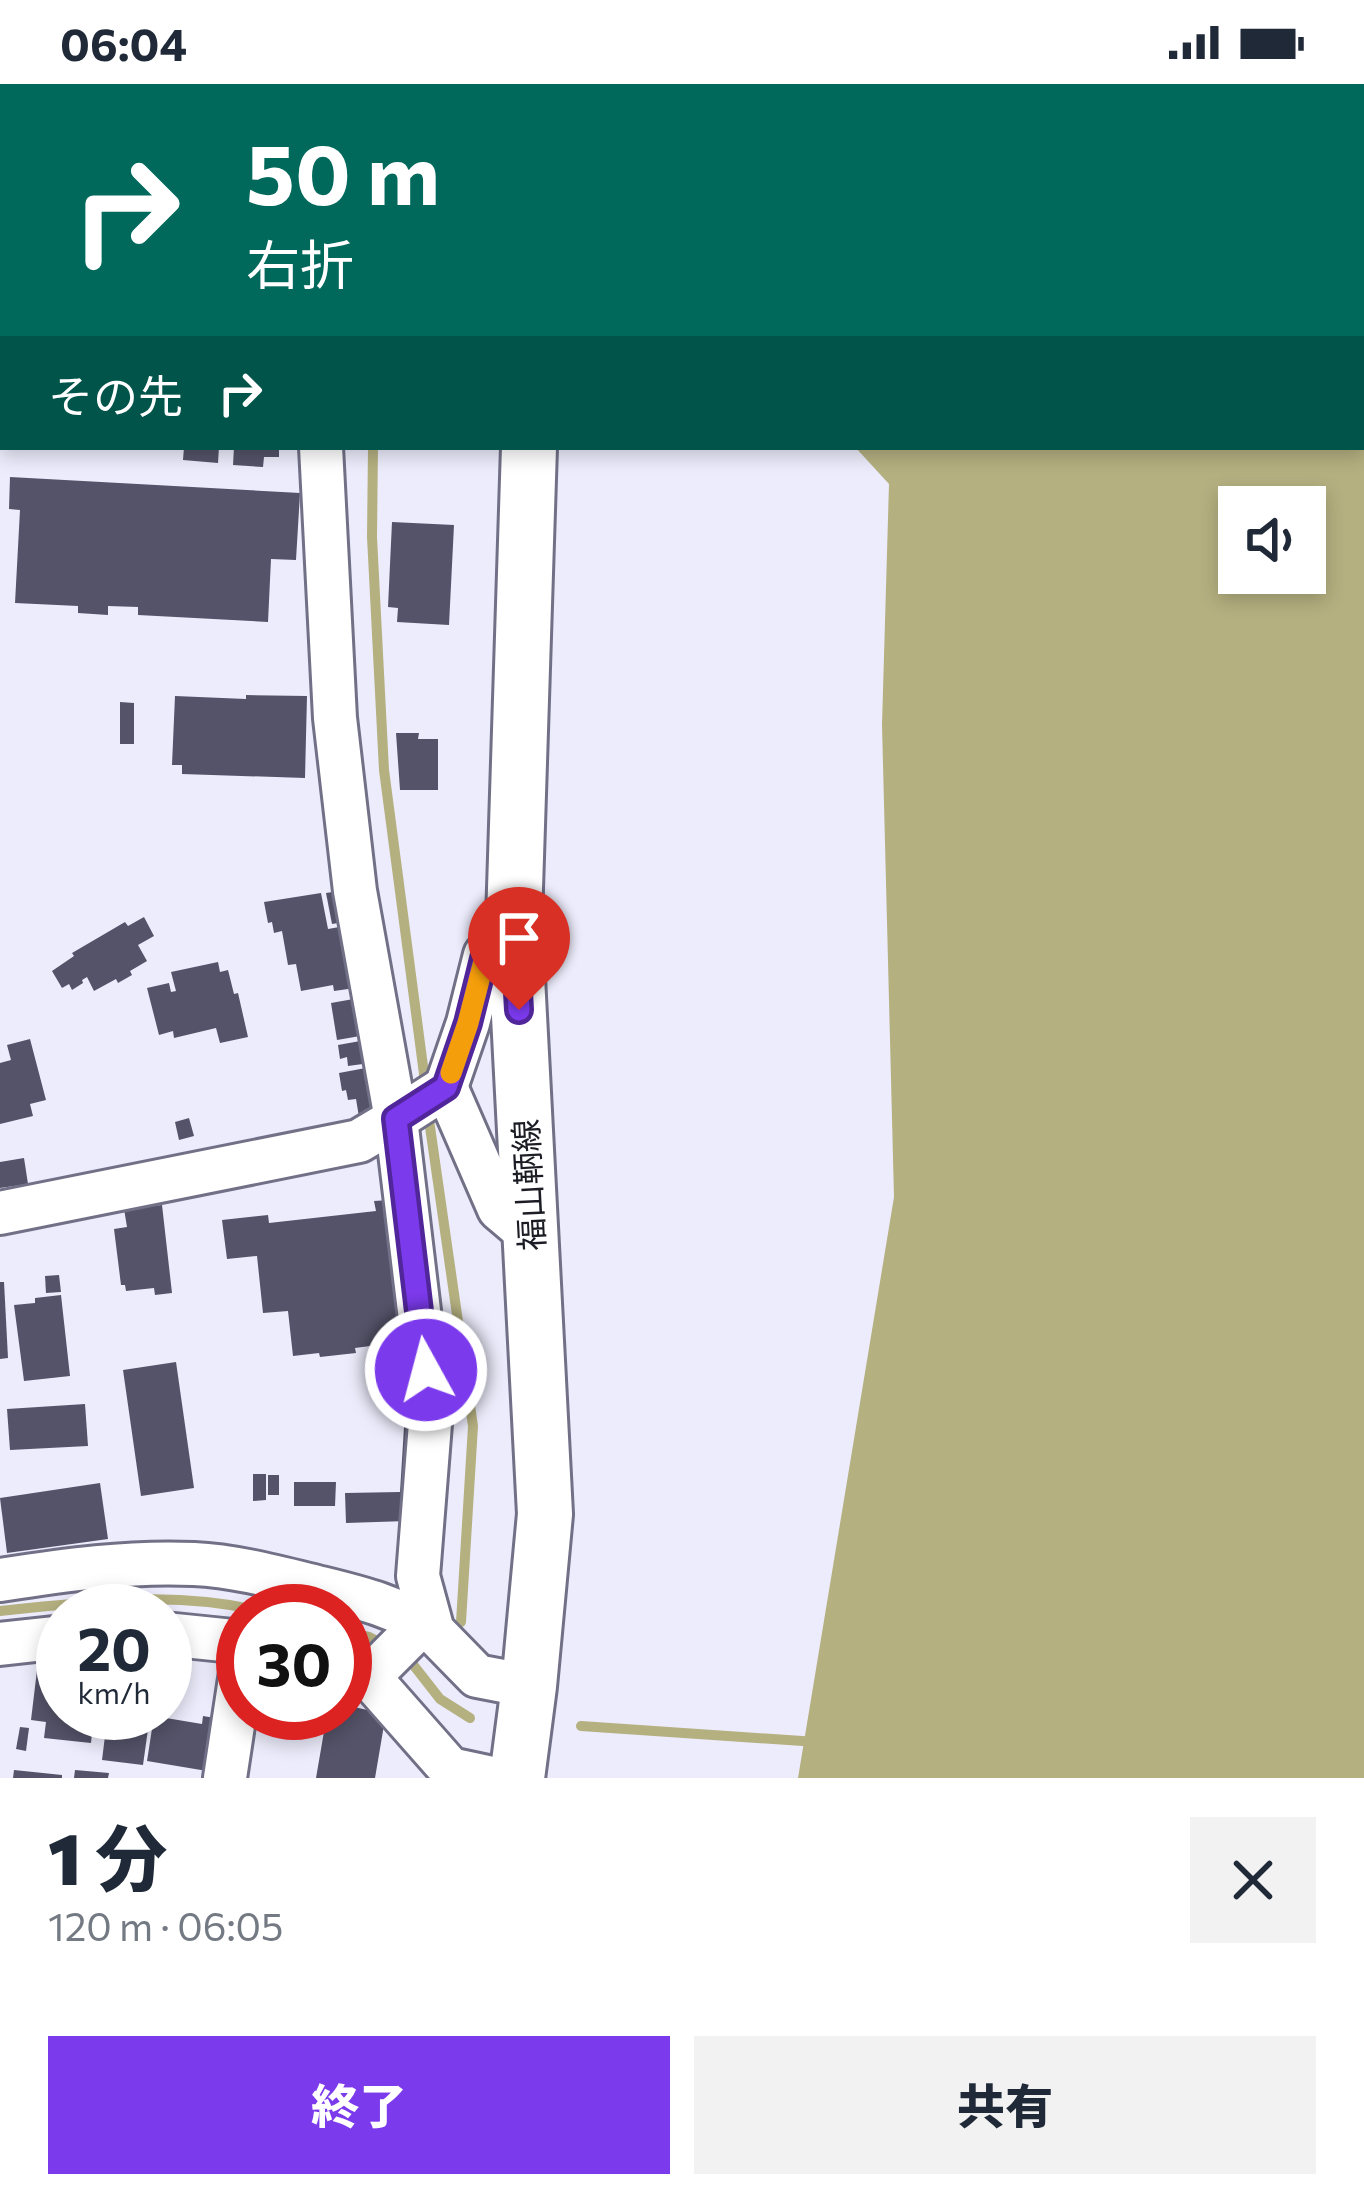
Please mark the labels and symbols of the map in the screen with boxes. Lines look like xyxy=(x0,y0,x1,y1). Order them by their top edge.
pin xyxy=(468,887,570,1010)
street label: 福山鞆線 xyxy=(504,1118,551,1252)
position arrow xyxy=(363,1307,489,1433)
speed limit sign: 30 xyxy=(216,1584,372,1740)

